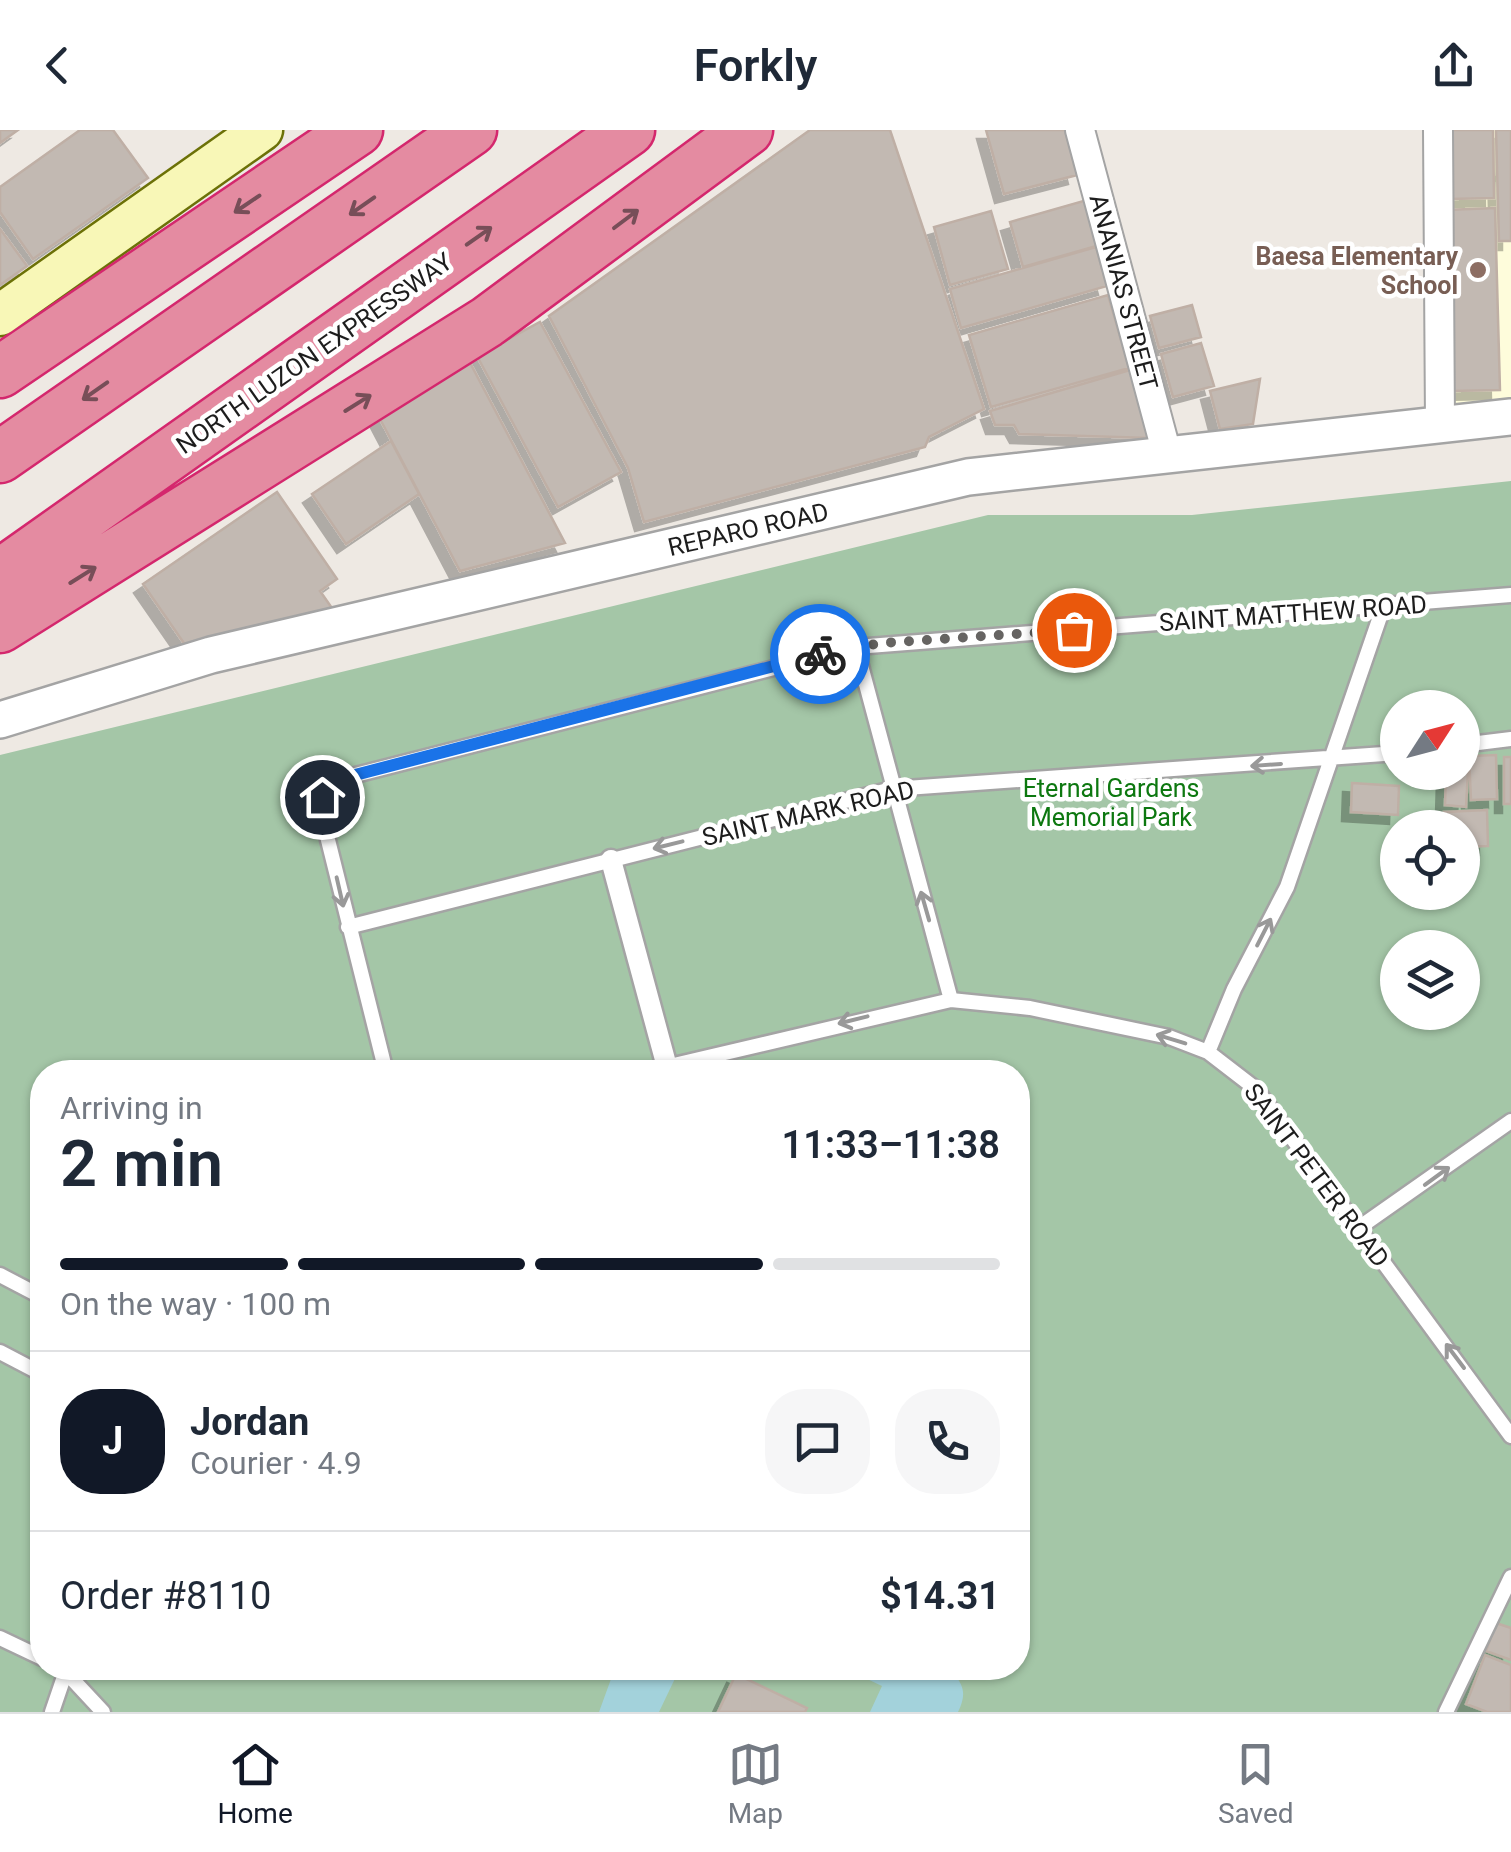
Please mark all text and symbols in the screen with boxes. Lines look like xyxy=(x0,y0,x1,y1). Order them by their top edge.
icon: back xyxy=(30,38,85,93)
icon: share xyxy=(1426,38,1481,93)
text: Forkly xyxy=(694,39,817,92)
street label: ANANIAS STREET xyxy=(1083,191,1164,393)
one-way arrow xyxy=(234,194,262,215)
one-way arrow xyxy=(348,195,376,216)
one-way arrow xyxy=(612,209,639,230)
one-way arrow xyxy=(465,225,493,246)
place label: Baesa Elementary School xyxy=(1256,242,1458,300)
street label: NORTH LUZON EXPRESSWAY xyxy=(171,247,458,460)
marker: Baesa Elementary School xyxy=(1467,259,1489,281)
one-way arrow xyxy=(81,380,109,401)
one-way arrow xyxy=(343,393,372,413)
street label: REPARO ROAD xyxy=(665,497,831,562)
one-way arrow xyxy=(68,565,97,585)
pin xyxy=(1032,588,1117,673)
street label: SAINT MATTHEW ROAD xyxy=(1158,590,1428,637)
icon: bag xyxy=(1047,603,1102,658)
courier xyxy=(770,604,870,704)
icon: bike xyxy=(793,627,848,682)
north arrow xyxy=(1380,690,1480,790)
map controls xyxy=(1380,690,1480,1030)
pin xyxy=(280,755,365,840)
one-way arrow xyxy=(1250,756,1282,775)
icon: home xyxy=(295,770,350,825)
park label: Eternal Gardens Memorial Park xyxy=(1023,774,1199,832)
street label: SAINT MARK ROAD xyxy=(699,775,917,852)
button: locate xyxy=(1380,810,1480,910)
one-way arrow xyxy=(653,837,684,856)
one-way arrow xyxy=(332,875,350,907)
one-way arrow xyxy=(915,890,933,922)
one-way arrow xyxy=(1254,917,1274,947)
button: layers xyxy=(1380,930,1480,1030)
one-way arrow xyxy=(838,1012,869,1031)
one-way arrow xyxy=(1156,1029,1188,1047)
street label: SAINT PETER ROAD xyxy=(1238,1078,1395,1273)
text: Arriving in xyxy=(60,1089,203,1127)
text: 11:33–11:38 xyxy=(781,1123,1000,1167)
text: 2 min xyxy=(60,1126,223,1202)
one-way arrow xyxy=(1422,1166,1450,1187)
text: On the way · 100 m xyxy=(60,1285,331,1323)
one-way arrow xyxy=(1445,1344,1467,1370)
button: chat xyxy=(765,1389,870,1494)
button: phone xyxy=(895,1389,1000,1494)
text: Jordan xyxy=(190,1400,309,1444)
text: J xyxy=(102,1419,123,1463)
text: Courier · 4.9 xyxy=(190,1444,362,1482)
text: Order #8110 xyxy=(60,1574,271,1618)
text: $14.31 xyxy=(880,1574,1000,1618)
tab: Home xyxy=(217,1737,293,1830)
tab: Map xyxy=(728,1737,783,1830)
tab: Saved xyxy=(1218,1737,1294,1830)

